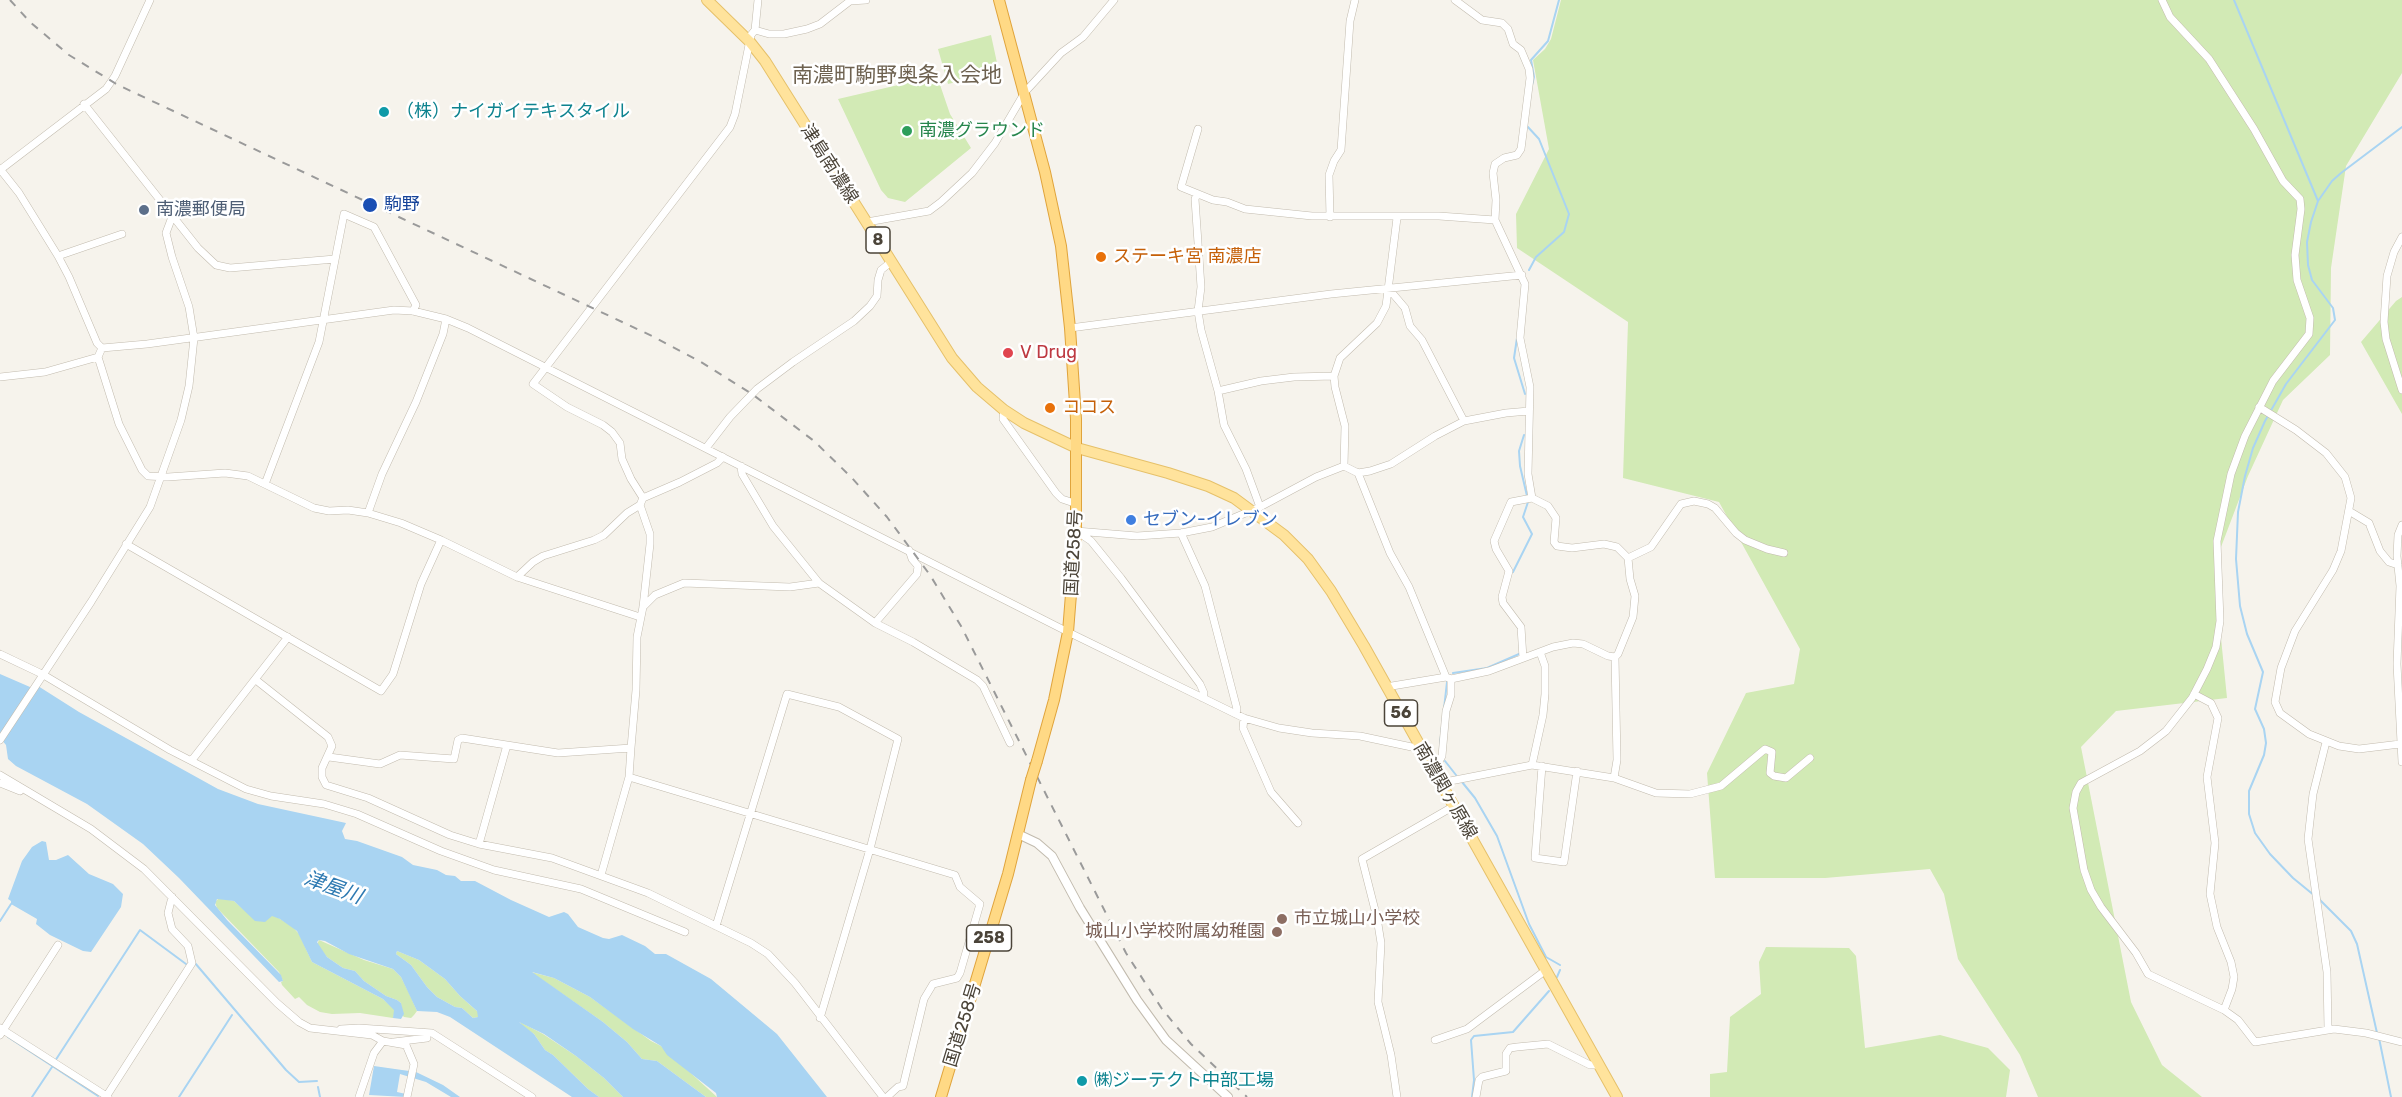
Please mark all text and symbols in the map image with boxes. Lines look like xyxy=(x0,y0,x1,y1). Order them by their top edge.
district label: 南濃町駒野奥条入会地 xyxy=(792,63,1002,89)
place label: （株）ナイガイテキスタイル xyxy=(396,101,630,123)
marker: （株）ナイガイテキスタイル xyxy=(377,105,391,119)
street label: 津島南濃線 xyxy=(795,120,863,208)
place label: 南濃グラウンド xyxy=(919,120,1045,142)
marker: 南濃グラウンド xyxy=(900,124,914,138)
place label: 駒野 xyxy=(384,194,420,216)
marker: 駒野 xyxy=(361,196,379,214)
place label: 南濃郵便局 xyxy=(156,199,246,221)
marker: 南濃郵便局 xyxy=(137,203,151,217)
road number: 8 xyxy=(866,227,890,253)
place label: ステーキ宮 南濃店 xyxy=(1113,246,1261,268)
marker: ステーキ宮 南濃店 xyxy=(1094,250,1108,264)
place label: V Drug xyxy=(1020,342,1077,364)
marker: V Drug xyxy=(1001,346,1015,360)
place label: ココス xyxy=(1062,397,1116,419)
marker: ココス xyxy=(1043,401,1057,415)
street label: 国道258号 xyxy=(1061,509,1087,597)
place label: セブン-イレブン xyxy=(1143,509,1278,531)
marker: セブン-イレブン xyxy=(1124,513,1138,527)
road number: 56 xyxy=(1384,700,1418,726)
street label: 南濃関ヶ原線 xyxy=(1409,739,1481,843)
water label: 津屋川 xyxy=(301,866,365,910)
place label: 市立城山小学校 xyxy=(1294,908,1420,930)
marker: 市立城山小学校 xyxy=(1275,912,1289,926)
place label: 城山小学校附属幼稚園 xyxy=(1085,921,1265,943)
road number: 258 xyxy=(966,925,1012,951)
marker: 城山小学校附属幼稚園 xyxy=(1270,925,1284,939)
street label: 国道258号 xyxy=(940,980,986,1070)
place label: ㈱ジーテクト中部工場 xyxy=(1094,1070,1274,1092)
marker: ㈱ジーテクト中部工場 xyxy=(1075,1074,1089,1088)

